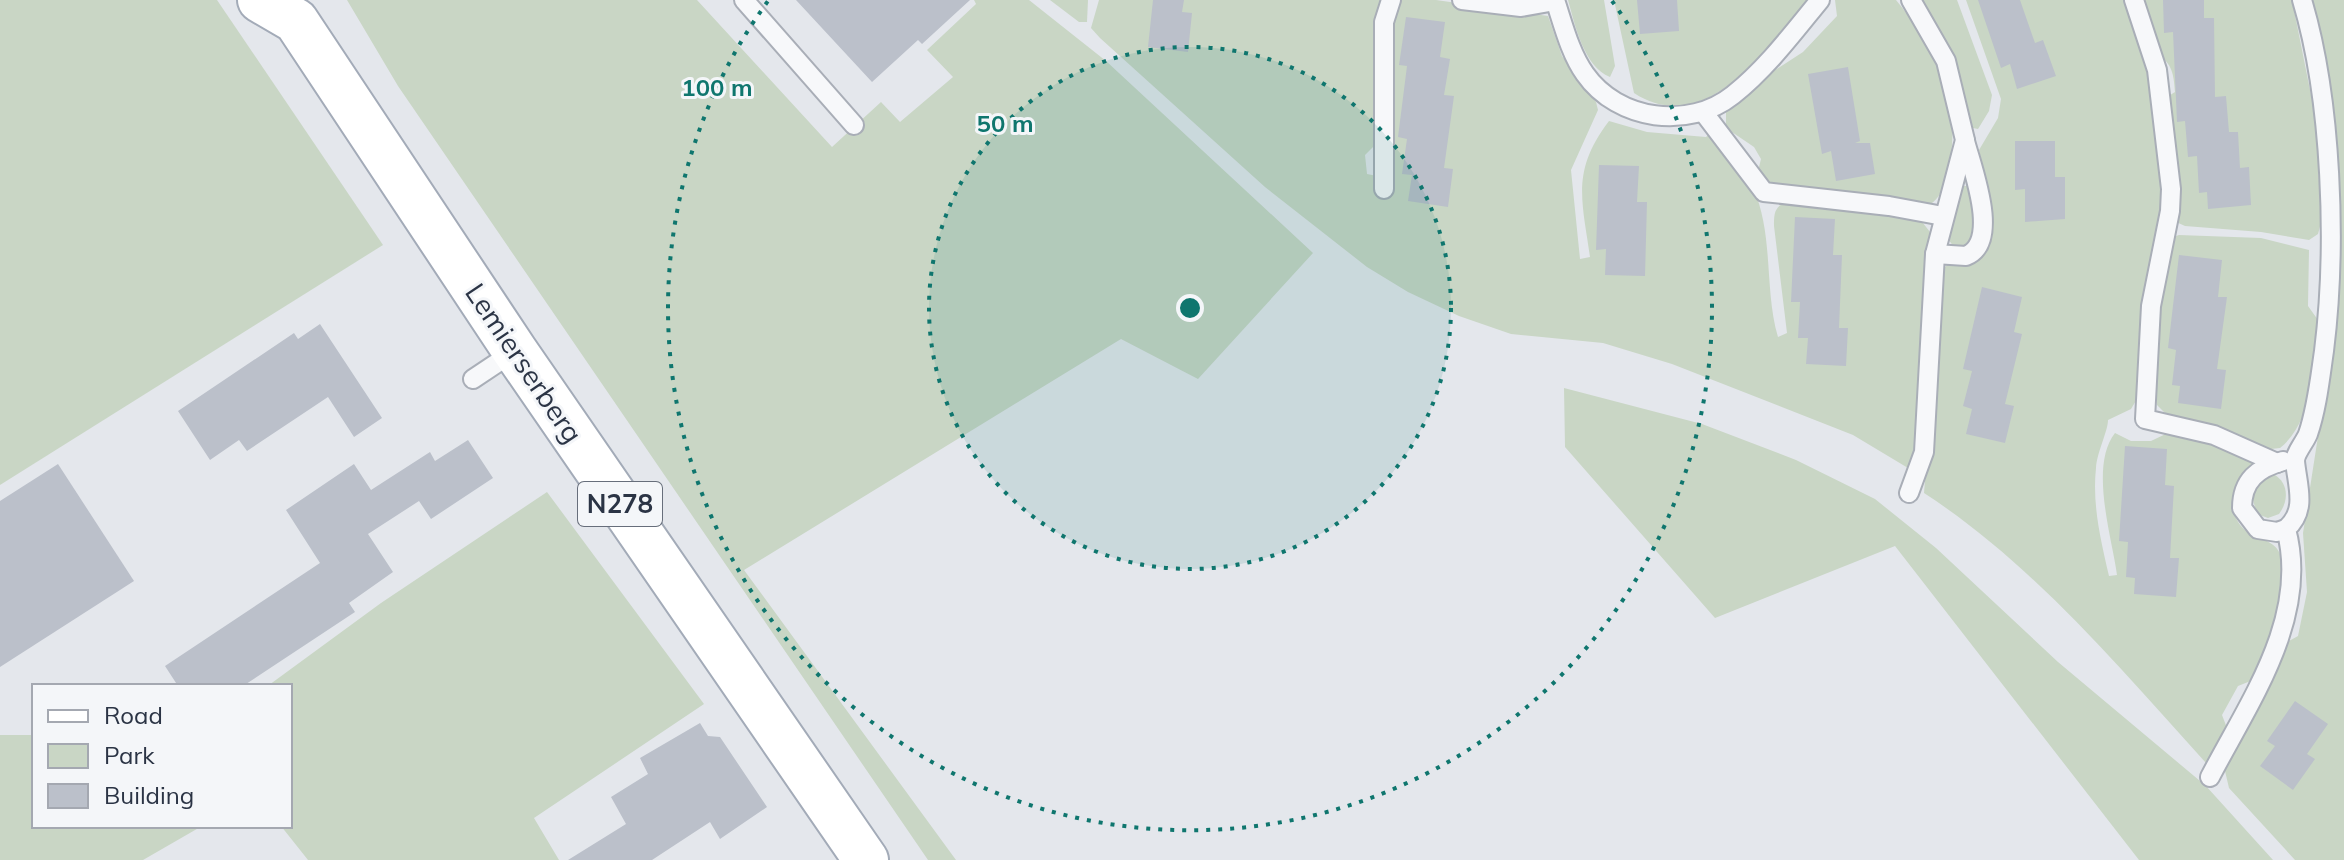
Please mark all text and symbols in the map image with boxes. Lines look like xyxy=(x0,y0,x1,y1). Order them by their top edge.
text: 100 m xyxy=(681,72,753,102)
text: 50 m xyxy=(977,108,1033,138)
street label: Lemierserberg xyxy=(458,276,591,449)
centre of rings xyxy=(1176,294,1204,322)
road number: N278 xyxy=(578,482,662,526)
legend xyxy=(32,684,292,828)
text: Road xyxy=(104,700,163,730)
text: Park xyxy=(104,740,155,770)
text: Building xyxy=(104,780,194,810)

